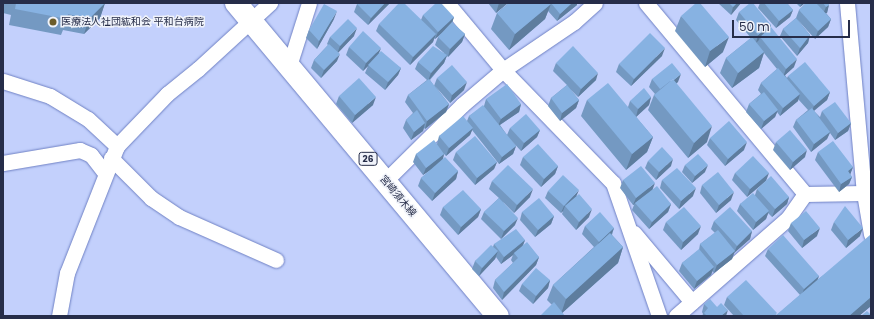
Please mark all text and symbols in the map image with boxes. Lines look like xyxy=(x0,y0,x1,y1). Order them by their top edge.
scale bar xyxy=(734,12,852,38)
place label: 医療法人社団紘和会 平和台病院 xyxy=(61,16,204,28)
marker: 医療法人社団紘和会 平和台病院 xyxy=(48,17,58,27)
text: 50 m xyxy=(739,18,770,35)
road number: 26 xyxy=(358,152,378,166)
street label: 宮崎須木線 xyxy=(377,173,419,219)

